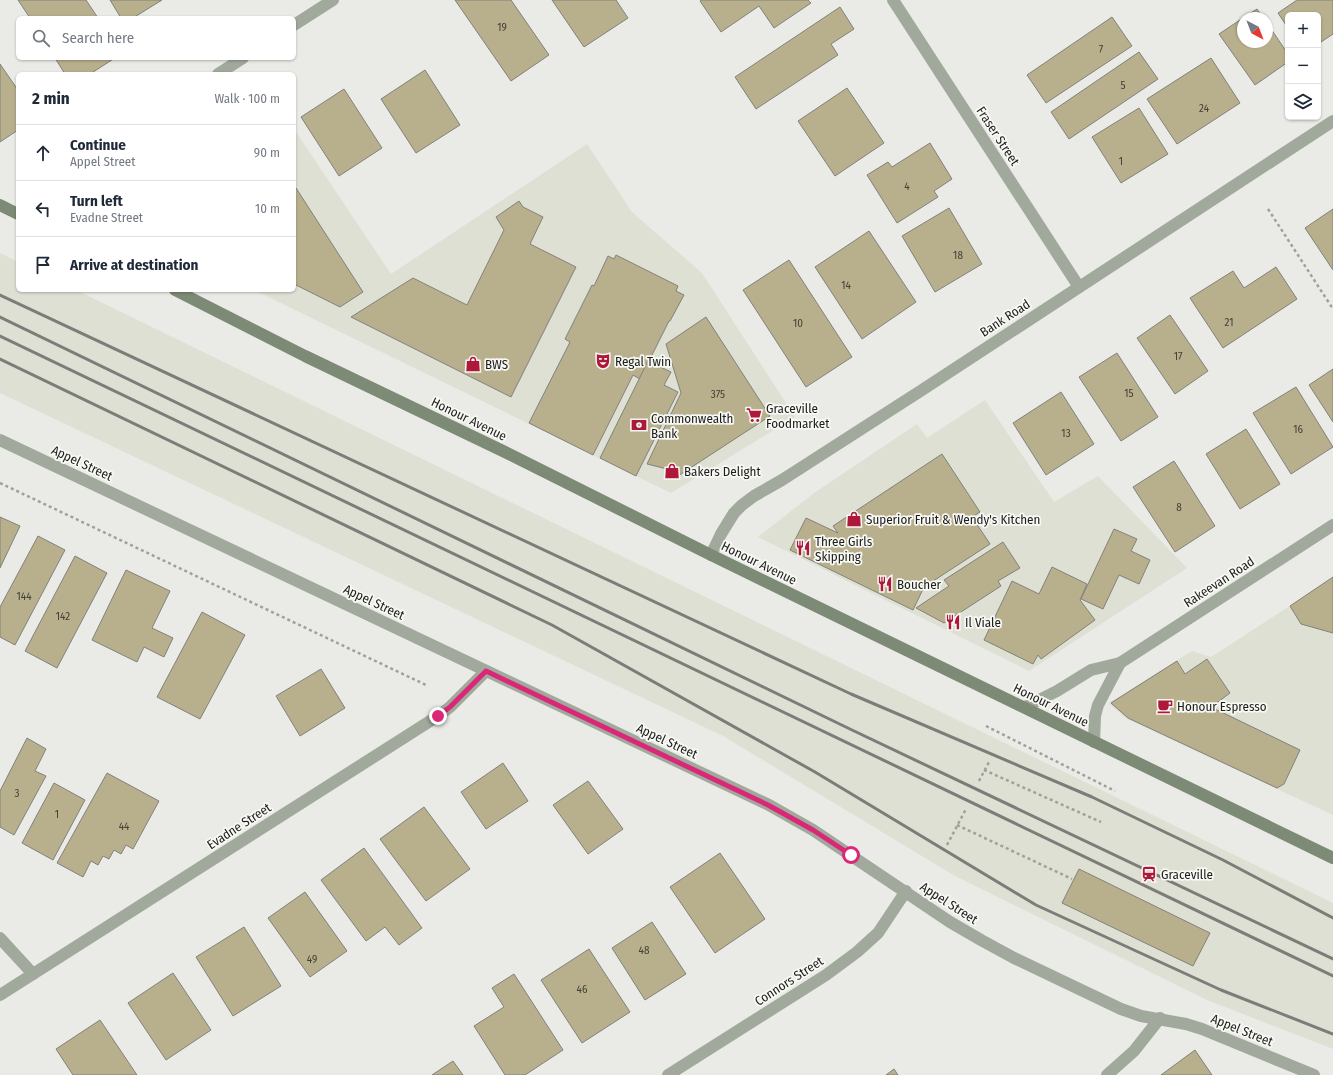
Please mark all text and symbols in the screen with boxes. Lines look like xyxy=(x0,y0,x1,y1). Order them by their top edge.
north arrow xyxy=(1237,12,1273,48)
map controls xyxy=(1285,12,1321,120)
button: + xyxy=(1285,12,1321,48)
search box xyxy=(16,16,296,60)
house number: 19 xyxy=(497,21,507,34)
icon: search xyxy=(30,27,52,49)
text: Search here xyxy=(62,29,134,47)
house number: 7 xyxy=(1099,43,1104,56)
button: − xyxy=(1285,48,1321,84)
house number: 5 xyxy=(1120,79,1126,92)
button: layers xyxy=(1285,84,1321,120)
text: 2 min xyxy=(32,88,70,109)
text: Walk · 100 m xyxy=(214,91,280,106)
house number: 24 xyxy=(1199,102,1210,115)
street label: Fraser Street xyxy=(973,104,1023,169)
text: Continue xyxy=(70,136,126,154)
icon: ahead xyxy=(32,142,54,164)
text: 90 m xyxy=(254,145,280,160)
text: Appel Street xyxy=(70,154,136,169)
house number: 1 xyxy=(1119,155,1123,168)
house number: 4 xyxy=(904,180,910,193)
text: Turn left xyxy=(70,192,123,210)
icon: left xyxy=(32,198,54,220)
text: 10 m xyxy=(255,201,280,216)
text: Evadne Street xyxy=(70,210,143,225)
house number: 18 xyxy=(953,249,963,262)
icon: arrive xyxy=(32,254,54,276)
text: Arrive at destination xyxy=(70,256,198,274)
house number: 14 xyxy=(841,279,851,292)
street label: Bank Road xyxy=(977,296,1033,340)
house number: 21 xyxy=(1225,316,1233,329)
house number: 10 xyxy=(793,317,803,330)
house number: 17 xyxy=(1174,350,1183,363)
theatre icon: Regal Twin xyxy=(594,352,612,370)
place label: Regal Twin xyxy=(615,354,671,369)
shop icon: BWS xyxy=(464,355,482,373)
place label: BWS xyxy=(485,357,508,372)
house number: 15 xyxy=(1124,387,1134,400)
house number: 375 xyxy=(711,388,725,401)
street label: Honour Avenue xyxy=(429,394,509,444)
place label: Graceville Foodmarket xyxy=(766,401,830,431)
supermarket icon: Graceville Foodmarket xyxy=(745,406,763,424)
place label: Commonwealth Bank xyxy=(651,411,733,441)
bank icon: Commonwealth Bank xyxy=(630,416,648,434)
house number: 16 xyxy=(1293,423,1303,436)
house number: 13 xyxy=(1061,427,1071,440)
street label: Appel Street xyxy=(49,442,116,484)
shop icon: Bakers Delight xyxy=(663,462,681,480)
place label: Bakers Delight xyxy=(684,464,761,479)
house number: 8 xyxy=(1176,501,1182,514)
shop icon: Superior Fruit & Wendy's Kitchen xyxy=(845,510,863,528)
place label: Superior Fruit & Wendy's Kitchen xyxy=(866,512,1040,527)
place label: Three Girls Skipping xyxy=(815,534,873,564)
street label: Honour Avenue xyxy=(719,538,799,588)
restaurant icon: Three Girls Skipping xyxy=(794,539,812,557)
street label: Rakeevan Road xyxy=(1181,554,1257,610)
restaurant icon: Boucher xyxy=(876,575,894,593)
place label: Boucher xyxy=(897,577,942,592)
street label: Appel Street xyxy=(341,581,408,623)
house number: 144 xyxy=(17,590,32,603)
house number: 142 xyxy=(56,610,70,623)
restaurant icon: Il Viale xyxy=(944,613,962,631)
place label: Il Viale xyxy=(965,615,1001,630)
street label: Honour Avenue xyxy=(1011,680,1091,730)
cafe icon: Honour Espresso xyxy=(1156,697,1174,715)
place label: Honour Espresso xyxy=(1177,699,1267,714)
route end xyxy=(429,707,447,725)
street label: Appel Street xyxy=(634,720,701,762)
house number: 3 xyxy=(15,787,20,800)
street label: Evadne Street xyxy=(204,799,274,852)
house number: 1 xyxy=(55,808,59,821)
house number: 44 xyxy=(119,820,130,833)
route start xyxy=(842,846,860,864)
station icon: Graceville xyxy=(1140,865,1158,883)
place label: Graceville xyxy=(1161,867,1213,882)
street label: Appel Street xyxy=(917,879,981,928)
house number: 48 xyxy=(639,944,650,957)
house number: 49 xyxy=(307,953,317,966)
street label: Connors Street xyxy=(752,953,827,1009)
house number: 46 xyxy=(577,983,588,996)
street label: Appel Street xyxy=(1209,1011,1276,1050)

